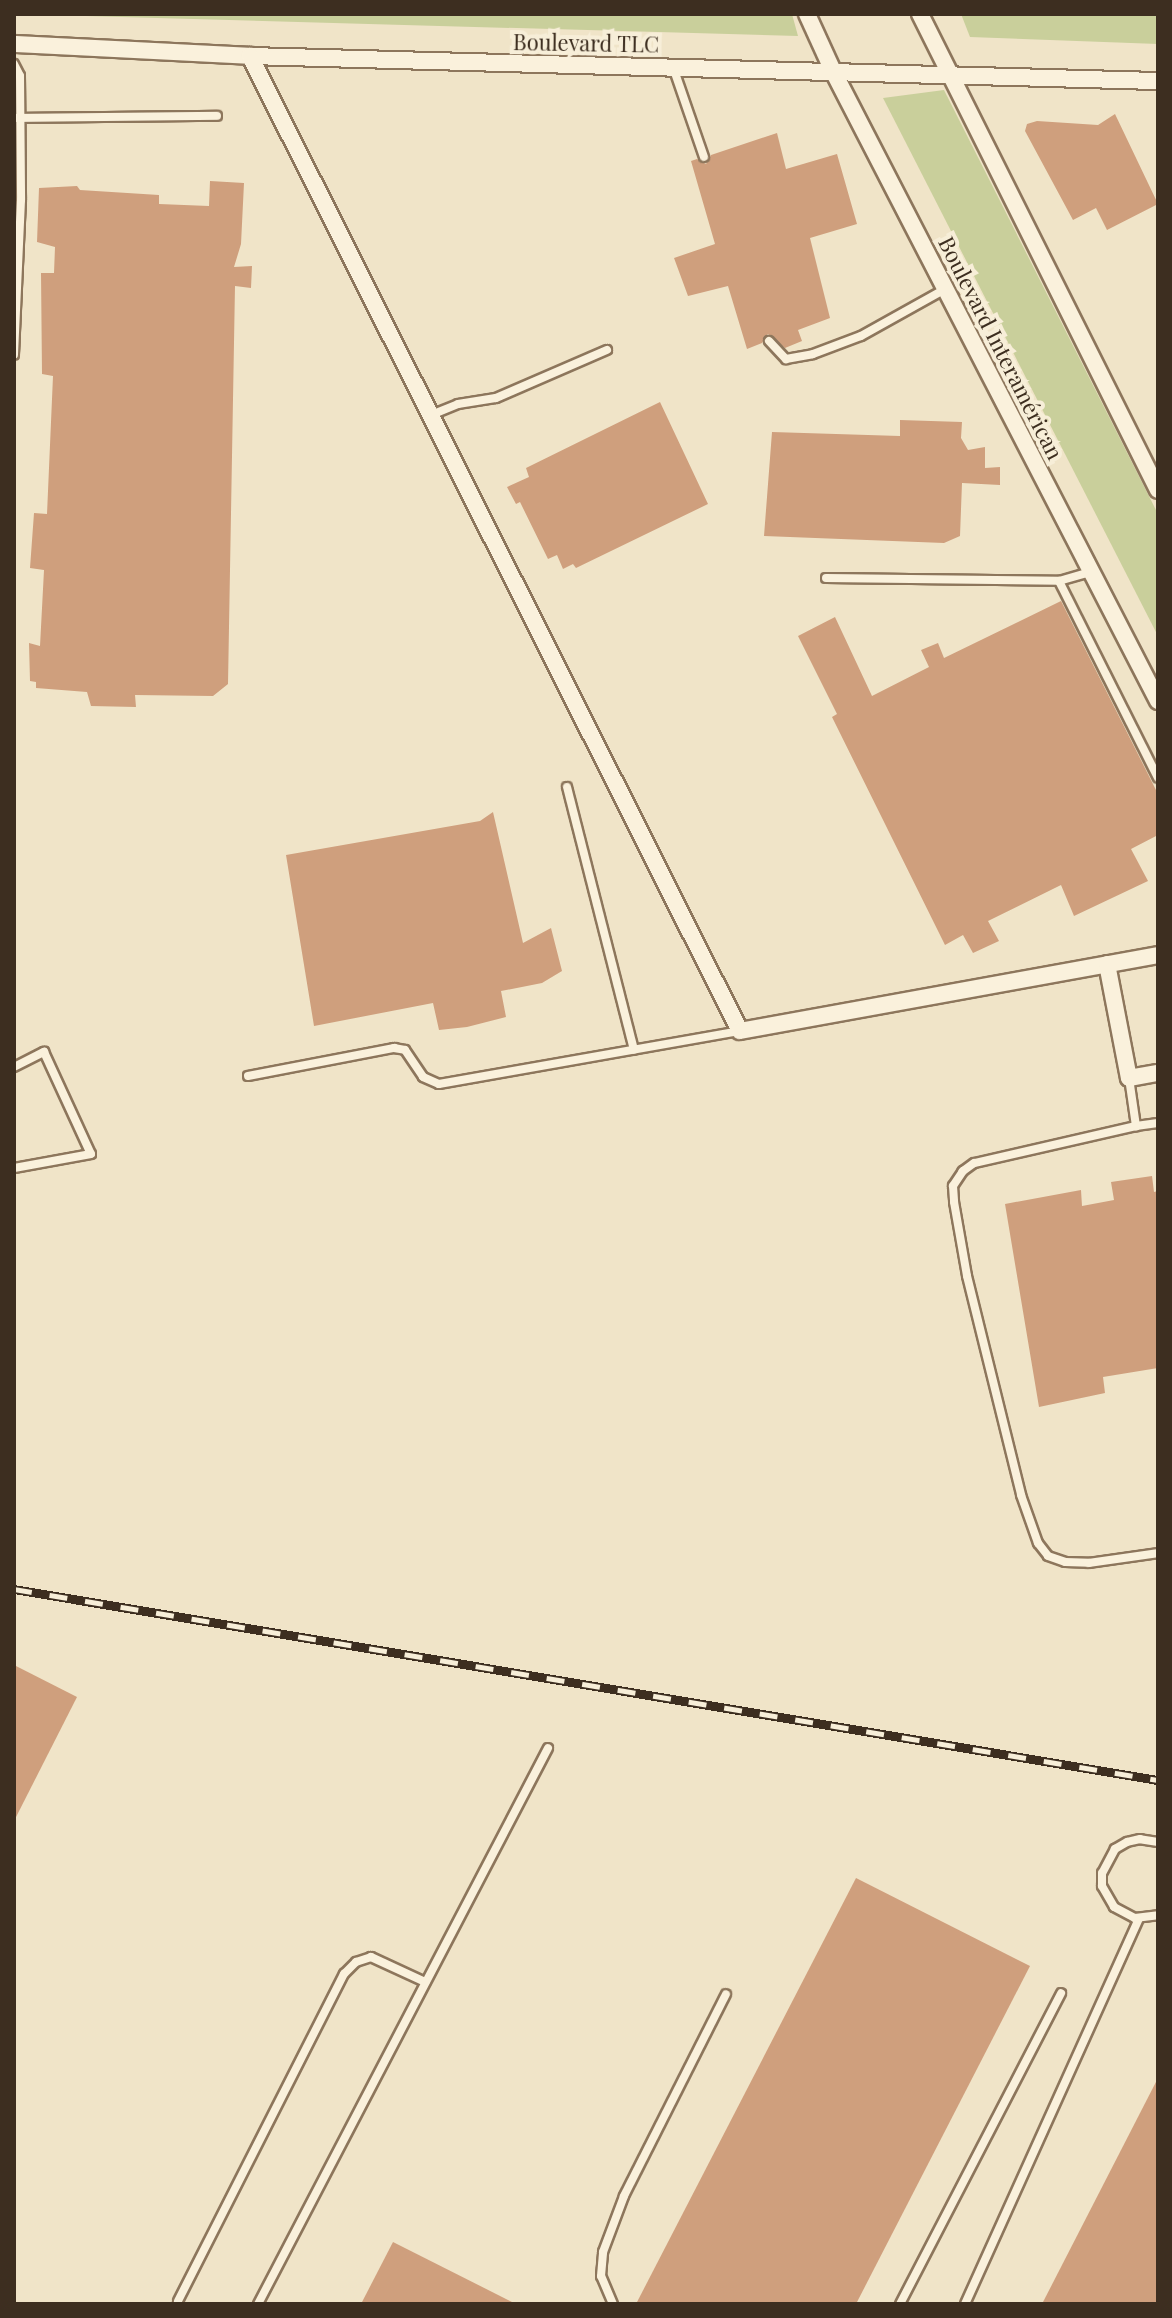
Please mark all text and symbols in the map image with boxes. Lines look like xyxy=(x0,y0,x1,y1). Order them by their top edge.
street label: Boulevard TLC xyxy=(512,29,660,57)
street label: Boulevard Interamérican xyxy=(933,232,1069,464)

